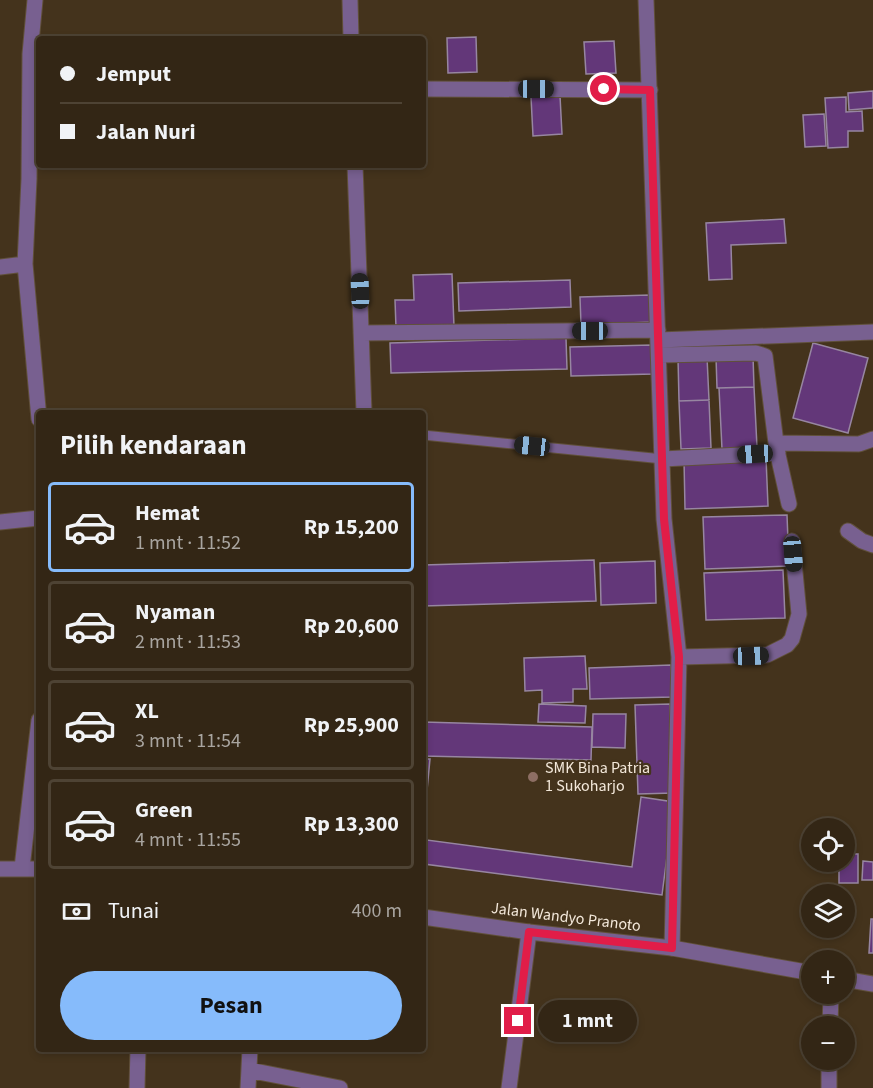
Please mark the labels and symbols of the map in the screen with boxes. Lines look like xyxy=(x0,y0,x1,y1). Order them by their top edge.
route start xyxy=(590,75,617,102)
car xyxy=(518,80,554,98)
car xyxy=(350,273,370,309)
car xyxy=(572,322,608,340)
car xyxy=(513,435,551,457)
car xyxy=(737,444,773,464)
car xyxy=(782,535,804,573)
car xyxy=(733,646,769,666)
place label: SMK Bina Patria 1 Sukoharjo xyxy=(545,757,650,797)
marker: SMK Bina Patria 1 Sukoharjo xyxy=(526,770,540,784)
street label: Jalan Wandyo Pranoto xyxy=(490,897,642,937)
callout: 1 mnt xyxy=(539,1000,638,1042)
route end xyxy=(504,1007,531,1034)

